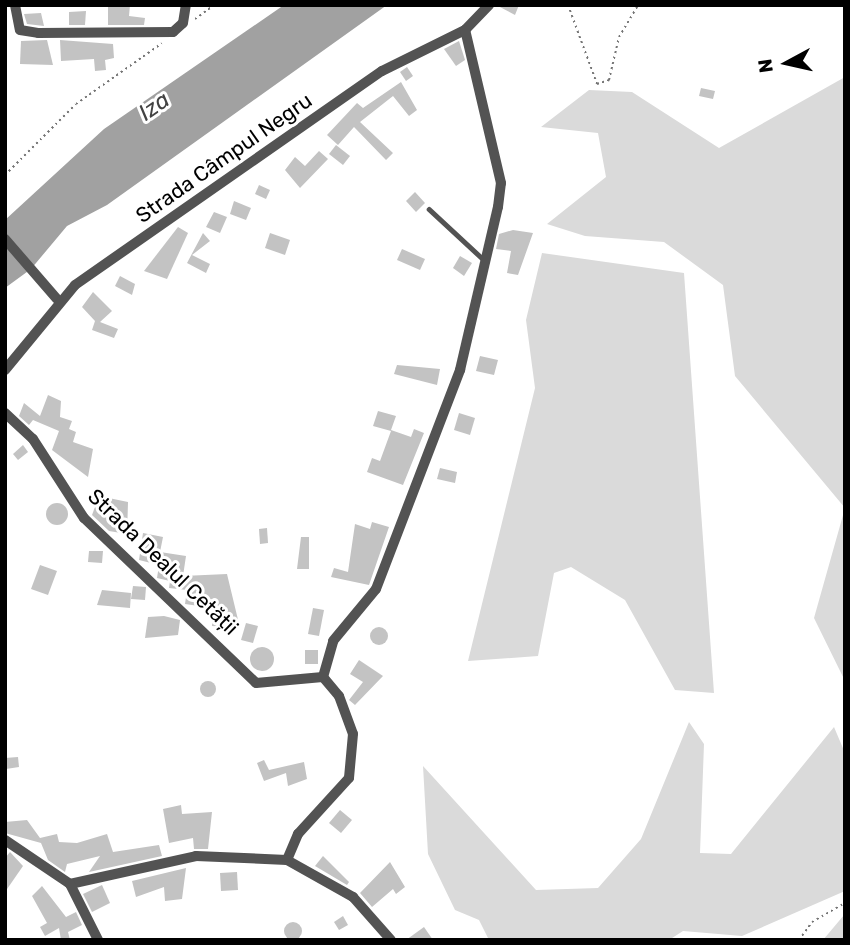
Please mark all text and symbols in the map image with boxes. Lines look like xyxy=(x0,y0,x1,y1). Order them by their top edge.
north arrow xyxy=(752,28,822,98)
text: N xyxy=(753,58,778,74)
water label: Iza xyxy=(133,86,175,126)
street label: Strada Câmpul Negru xyxy=(131,88,317,228)
street label: Strada Dealul Cetății xyxy=(83,484,243,640)

